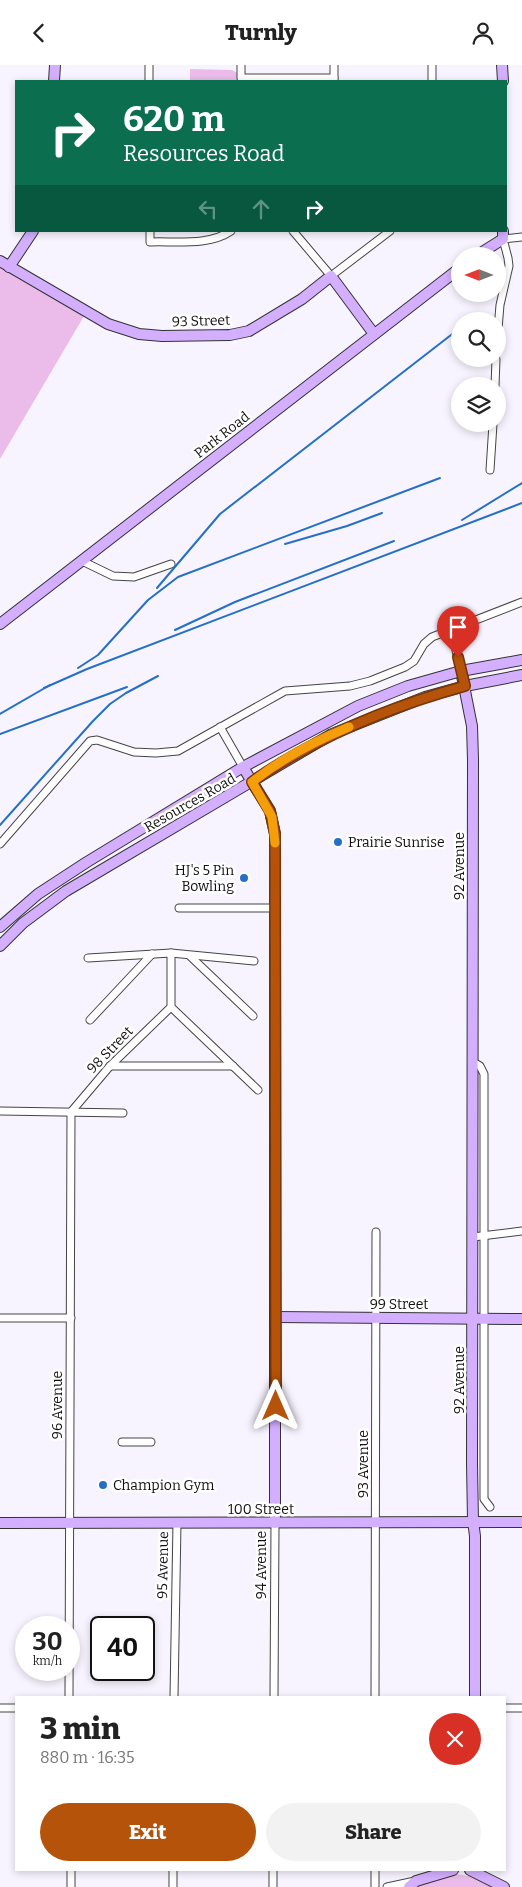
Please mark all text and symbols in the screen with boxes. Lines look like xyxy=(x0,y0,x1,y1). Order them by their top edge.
icon: back xyxy=(25,19,53,47)
text: Turnly xyxy=(225,19,297,46)
icon: person xyxy=(469,19,497,47)
text: 620 m xyxy=(123,98,225,140)
icon: right xyxy=(40,100,105,165)
text: Resources Road xyxy=(123,140,285,167)
icon: left xyxy=(194,195,222,223)
icon: ahead xyxy=(247,195,275,223)
icon: right xyxy=(300,195,328,223)
north arrow xyxy=(451,247,506,303)
map controls xyxy=(451,247,506,432)
street label: 93 Street xyxy=(172,311,230,331)
button: search xyxy=(451,312,506,367)
button: layers xyxy=(451,377,506,432)
street label: Park Road xyxy=(191,408,253,462)
pin xyxy=(437,606,479,657)
icon: arrive xyxy=(444,613,472,641)
street label: Resources Road xyxy=(141,770,239,836)
street label: 92 Avenue xyxy=(451,832,468,900)
place label: Prairie Sunrise xyxy=(348,834,445,851)
marker: Prairie Sunrise xyxy=(332,836,344,848)
place label: HJ's 5 Pin Bowling xyxy=(175,862,234,895)
marker: HJ's 5 Pin Bowling xyxy=(238,872,250,884)
street label: 98 Street xyxy=(83,1023,137,1077)
street label: 99 Street xyxy=(370,1296,428,1313)
street label: 92 Avenue xyxy=(451,1346,468,1414)
street label: 96 Avenue xyxy=(49,1371,66,1439)
position arrow xyxy=(249,1379,301,1431)
street label: 93 Avenue xyxy=(355,1430,372,1498)
place label: Champion Gym xyxy=(113,1477,215,1494)
marker: Champion Gym xyxy=(97,1479,109,1491)
street label: 100 Street xyxy=(228,1501,294,1518)
street label: 95 Avenue xyxy=(154,1531,172,1599)
street label: 94 Avenue xyxy=(253,1531,270,1599)
speed limit sign: 40 xyxy=(90,1616,155,1681)
text: 30 xyxy=(32,1627,63,1657)
text: km/h xyxy=(33,1654,62,1668)
text: 3 min xyxy=(40,1711,120,1747)
button: close xyxy=(429,1713,481,1765)
text: 880 m · 16:35 xyxy=(40,1748,135,1767)
button: Exit xyxy=(40,1803,256,1861)
button: Share xyxy=(266,1803,481,1861)

